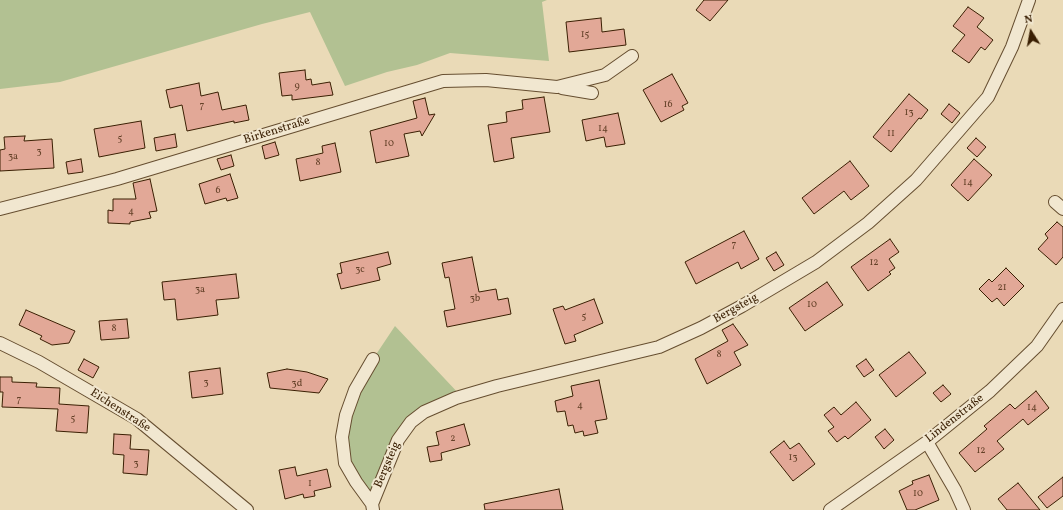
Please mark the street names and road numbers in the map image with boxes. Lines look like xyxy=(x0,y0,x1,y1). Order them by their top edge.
street label: Birkenstraße xyxy=(242,114,312,148)
street label: Bergsteig xyxy=(711,291,761,327)
street label: Eichenstraße xyxy=(87,386,153,436)
street label: Lindenstraße xyxy=(923,392,987,446)
street label: Bergsteig xyxy=(372,440,404,490)

